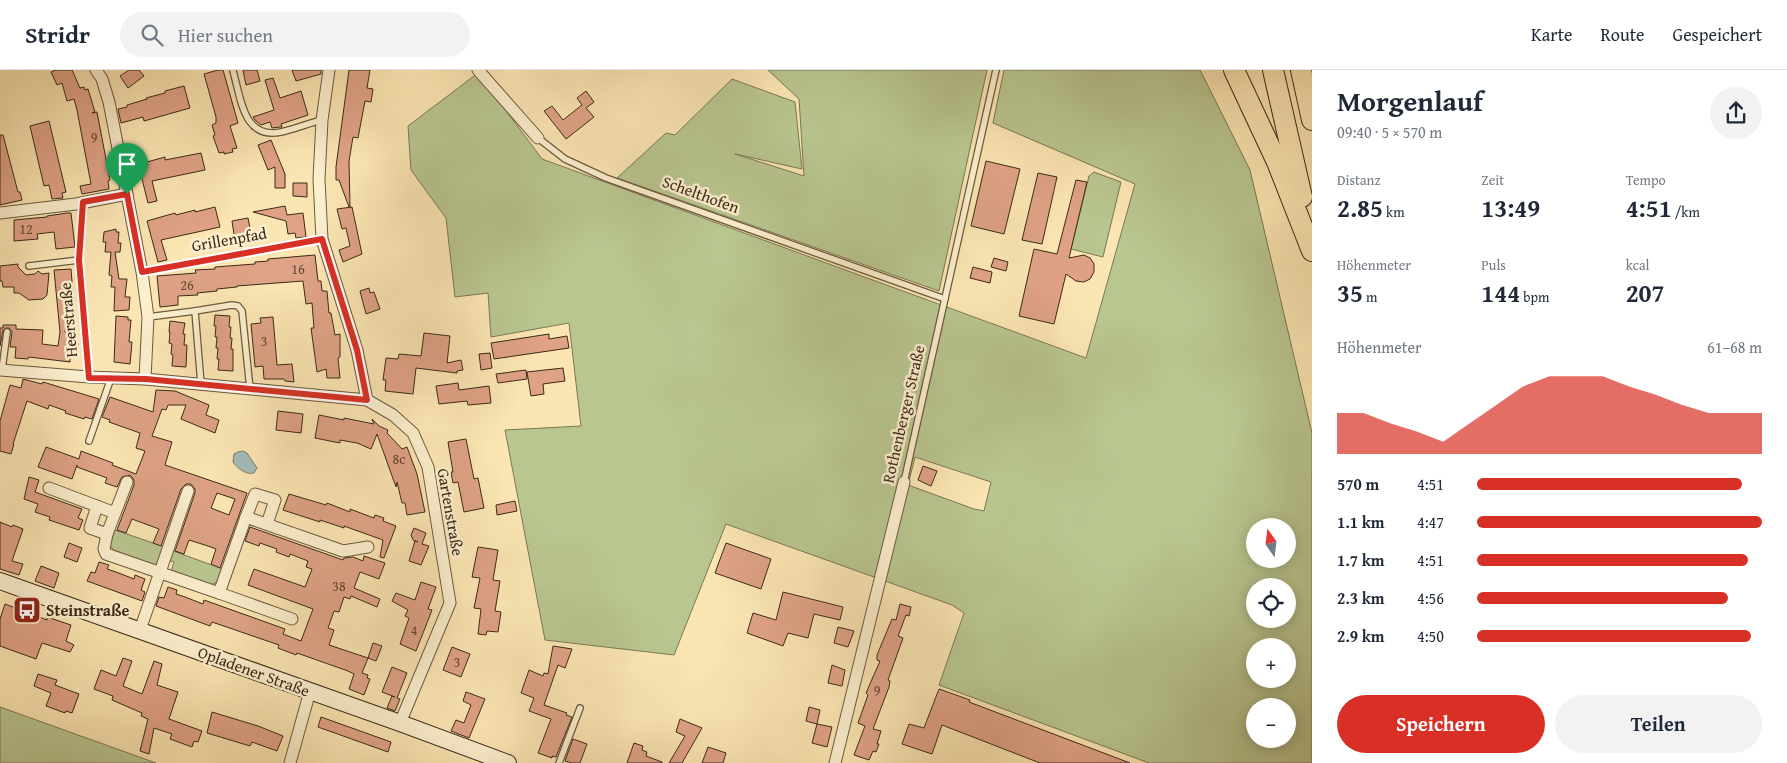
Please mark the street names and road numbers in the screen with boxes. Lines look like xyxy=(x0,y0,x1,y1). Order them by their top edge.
street label: Schelthofen xyxy=(659,169,743,219)
street label: Grillenpfad xyxy=(190,221,269,257)
street label: Heerstraße xyxy=(53,282,83,358)
street label: Rothenberger Straße xyxy=(875,343,931,485)
street label: Gartenstraße xyxy=(431,466,471,558)
street label: Opladener Straße xyxy=(195,640,313,702)

